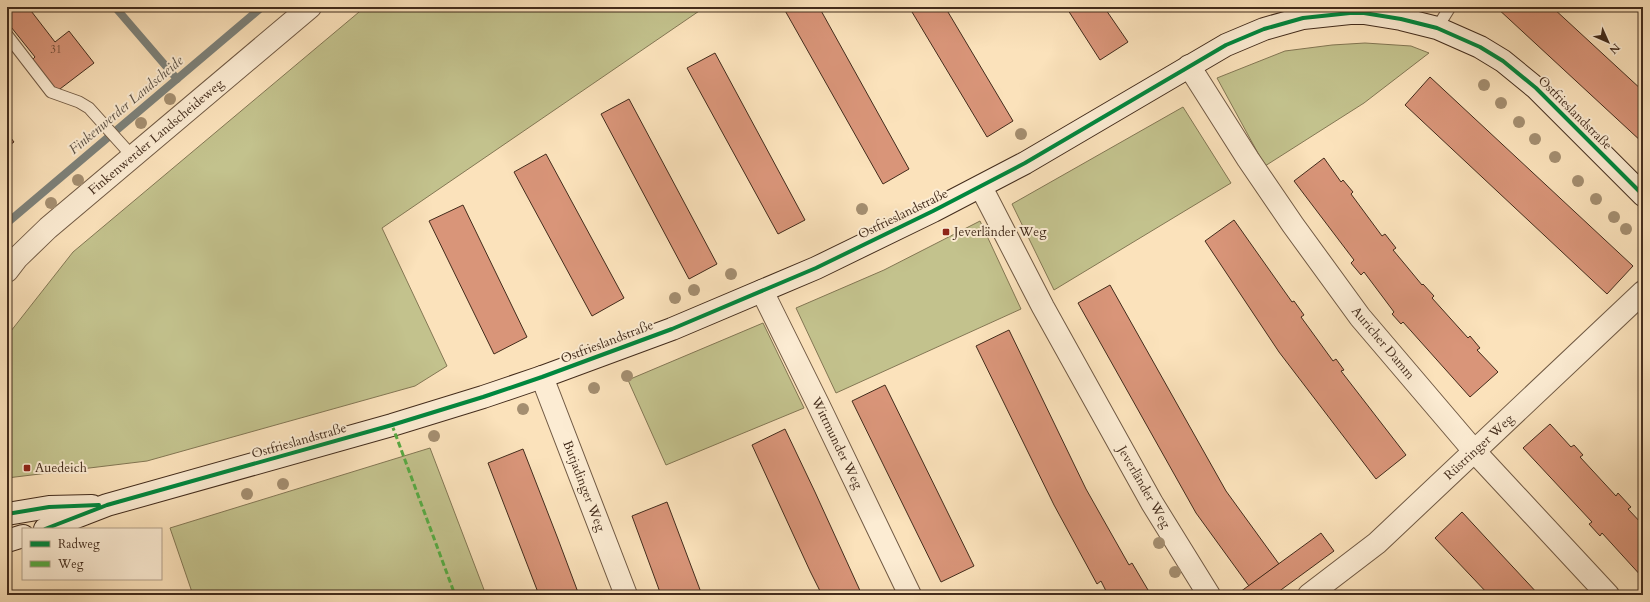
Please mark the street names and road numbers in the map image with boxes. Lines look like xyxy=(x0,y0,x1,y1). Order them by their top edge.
street label: Ostfrieslandstraße xyxy=(1534,72,1616,154)
street label: Finkenwerder Landscheideweg xyxy=(84,74,228,199)
street label: Ostfrieslandstraße xyxy=(855,184,951,244)
street label: Auricher Damm xyxy=(1347,303,1419,383)
street label: Ostfrieslandstraße xyxy=(558,316,656,368)
street label: Wittmunder Weg xyxy=(806,393,867,493)
street label: Rüstringer Weg xyxy=(1440,409,1518,484)
street label: Ostfrieslandstraße xyxy=(249,419,349,463)
street label: Butjadinger Weg xyxy=(558,438,610,535)
street label: Jeverländer Weg xyxy=(1112,441,1175,532)

